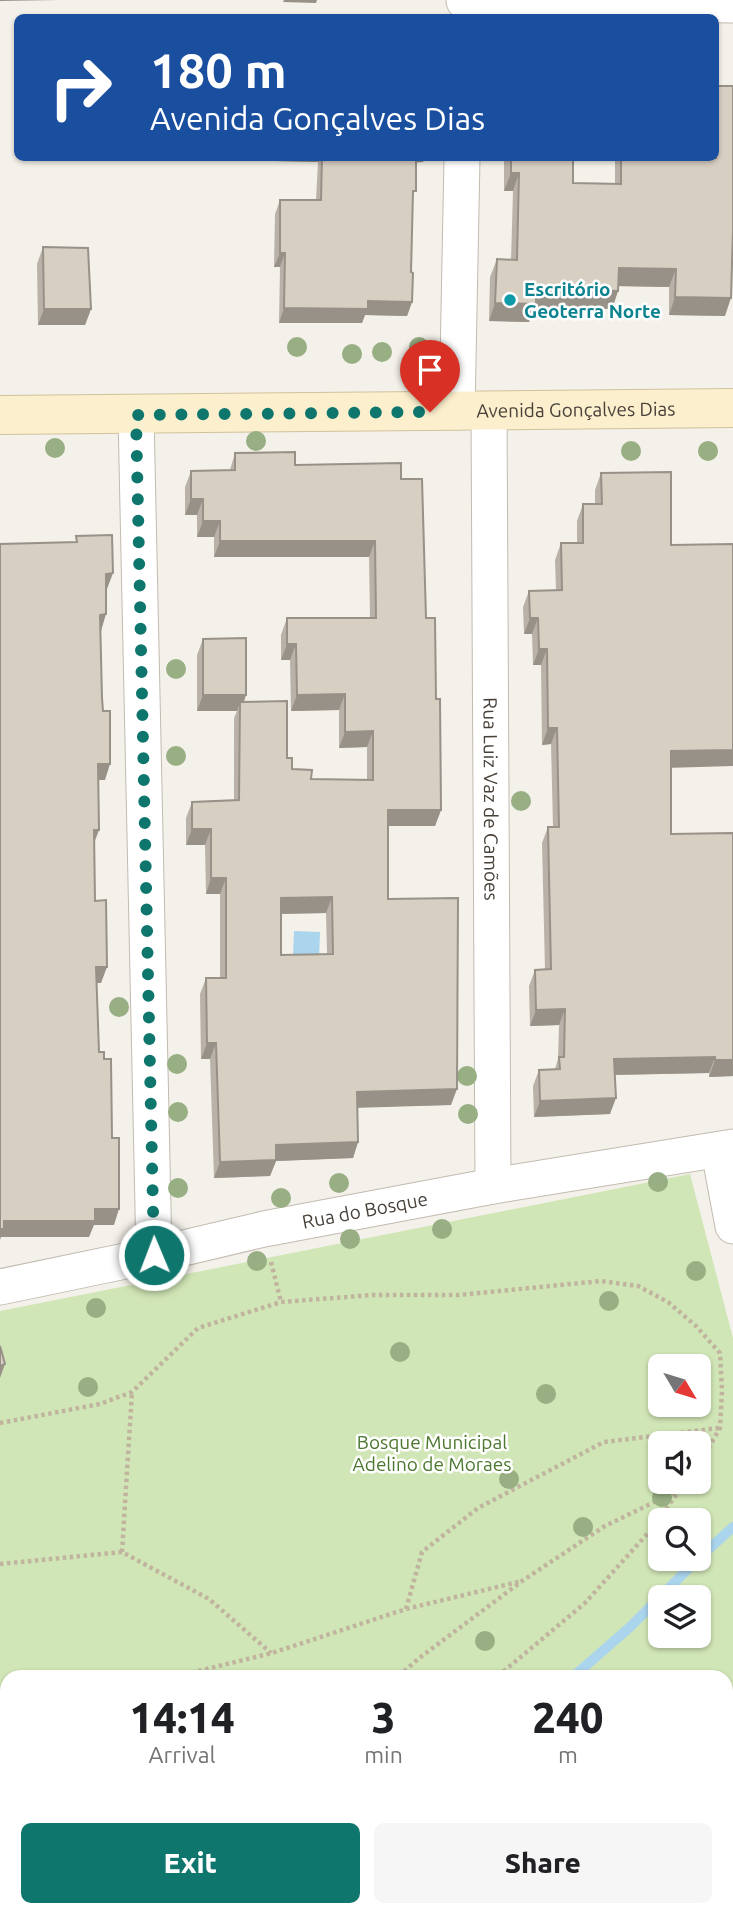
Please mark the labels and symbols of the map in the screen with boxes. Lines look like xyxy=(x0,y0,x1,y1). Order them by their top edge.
place label: Escritório Geoterra Norte xyxy=(524,278,661,322)
marker: Escritório Geoterra Norte xyxy=(502,292,518,308)
pin xyxy=(400,340,460,412)
street label: Avenida Gonçalves Dias xyxy=(476,398,676,421)
street label: Rua Luiz Vaz de Camões xyxy=(479,697,503,901)
street label: Rua do Bosque xyxy=(300,1187,430,1233)
position arrow xyxy=(117,1218,191,1292)
north arrow xyxy=(648,1354,710,1418)
park label: Bosque Municipal Adelino de Moraes xyxy=(352,1431,512,1475)

